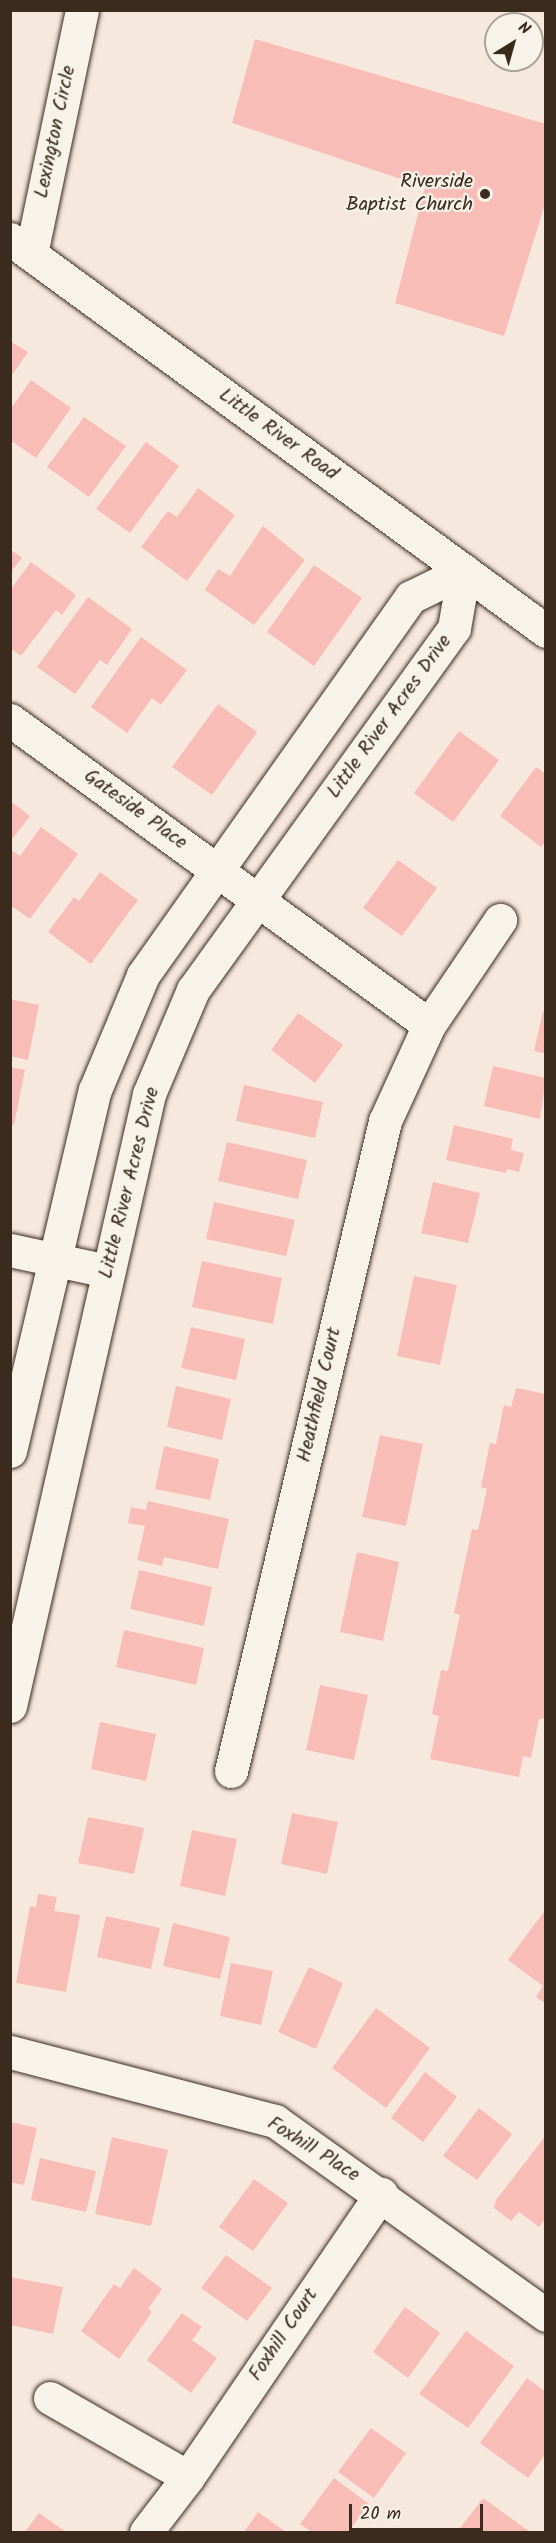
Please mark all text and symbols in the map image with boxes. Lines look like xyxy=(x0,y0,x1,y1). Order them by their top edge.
north arrow xyxy=(484,12,544,72)
text: N xyxy=(512,16,535,42)
street label: Lexington Circle xyxy=(30,63,82,201)
place label: Riverside Baptist Church xyxy=(346,170,473,217)
marker: Riverside Baptist Church xyxy=(478,187,492,201)
street label: Little River Road xyxy=(214,384,342,486)
street label: Little River Acres Drive xyxy=(323,630,457,804)
street label: Gateside Place xyxy=(79,765,191,855)
street label: Little River Acres Drive xyxy=(95,1085,165,1281)
street label: Heathfield Court xyxy=(293,1325,347,1465)
street label: Foxhill Place xyxy=(262,2112,364,2188)
street label: Foxhill Court xyxy=(244,2284,324,2386)
scale bar xyxy=(352,2492,486,2530)
text: 20 m xyxy=(360,2500,401,2529)

